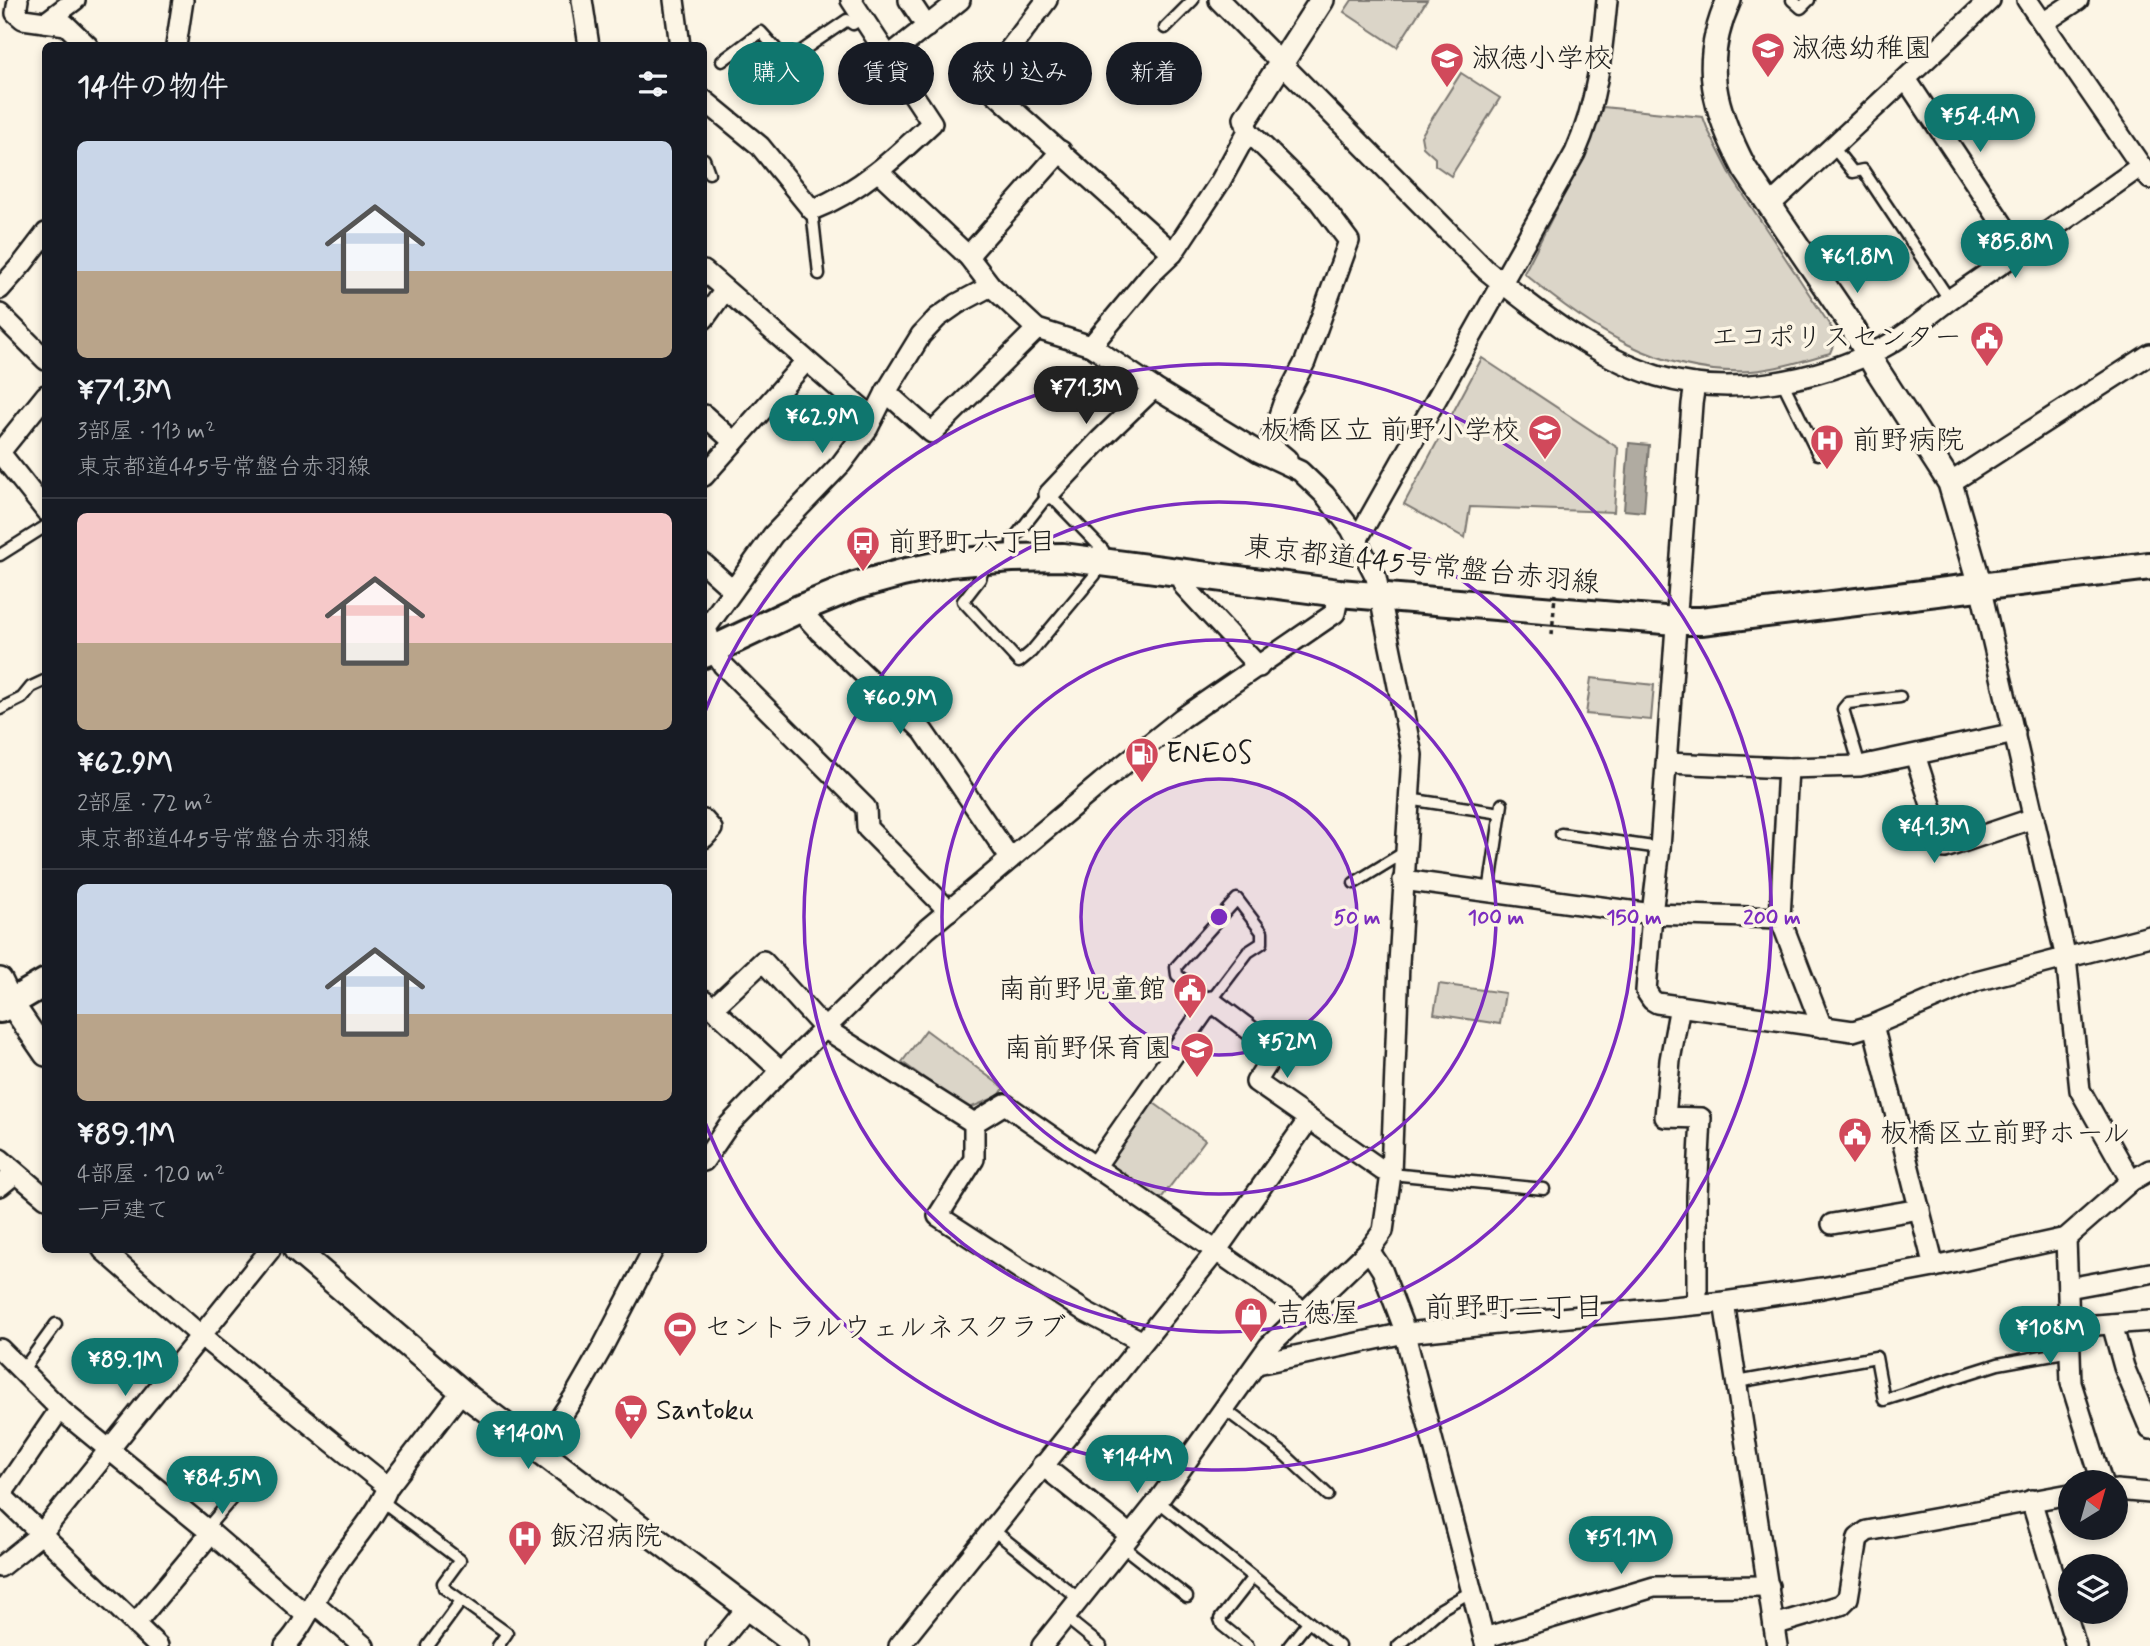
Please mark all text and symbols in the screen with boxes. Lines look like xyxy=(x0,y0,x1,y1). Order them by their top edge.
school or university icon: 淑徳幼稚園 xyxy=(1749,30,1787,79)
place label: 淑徳幼稚園 xyxy=(1792,31,1932,68)
school or university icon: 淑徳小学校 xyxy=(1428,40,1466,89)
place label: 淑徳小学校 xyxy=(1472,41,1612,78)
chip: 購入 xyxy=(728,42,824,105)
chip: 賃貸 xyxy=(838,42,934,105)
chip: 絞り込み xyxy=(948,42,1092,105)
chip: 新着 xyxy=(1106,42,1202,105)
icon: filters xyxy=(634,65,672,103)
text: 14件の物件 xyxy=(77,68,229,107)
pin: ¥54.4M xyxy=(1923,94,2037,154)
text: ¥54.4M xyxy=(1940,102,2020,132)
icon: home xyxy=(312,186,438,312)
pin: ¥85.8M xyxy=(1958,220,2072,280)
text: ¥85.8M xyxy=(1977,228,2053,258)
pin: ¥61.8M xyxy=(1800,236,1914,295)
text: ¥61.8M xyxy=(1821,243,1893,273)
public building icon: エコポリスセンター xyxy=(1968,319,2006,368)
place label: エコポリスセンター xyxy=(1711,320,1962,357)
pin: ¥71.3M xyxy=(1029,366,1143,426)
text: ¥71.3M xyxy=(77,372,172,411)
text: ¥71.3M xyxy=(1050,374,1122,404)
pin: ¥62.9M xyxy=(765,396,879,455)
text: ¥62.9M xyxy=(785,403,859,433)
school or university icon: 板橋区立 前野小学校 xyxy=(1526,412,1564,461)
place label: 板橋区立 前野小学校 xyxy=(1260,413,1520,450)
text: 3部屋 · 113 m² xyxy=(77,417,215,447)
hospital icon: 前野病院 xyxy=(1808,422,1846,471)
place label: 前野病院 xyxy=(1852,423,1964,460)
text: 東京都道445号常盤台赤羽線 xyxy=(77,453,370,483)
bus stop icon: 前野町六丁目 xyxy=(844,524,882,573)
place label: 前野町六丁目 xyxy=(888,525,1056,562)
street label: 東京都道445号常盤台赤羽線 xyxy=(1243,529,1601,603)
icon: home xyxy=(312,558,438,684)
pin: ¥60.9M xyxy=(843,676,957,736)
text: ¥60.9M xyxy=(863,684,937,714)
fuel station icon: ENEOS xyxy=(1123,735,1161,784)
place label: ENEOS xyxy=(1166,736,1252,773)
text: ¥62.9M xyxy=(77,744,173,783)
text: 2部屋 · 72 m² xyxy=(77,789,213,819)
pin: ¥41.3M xyxy=(1877,806,1991,865)
text: ¥41.3M xyxy=(1898,813,1970,843)
text: 東京都道445号常盤台赤羽線 xyxy=(77,825,370,855)
text: 50 m xyxy=(1334,904,1381,932)
text: 100 m xyxy=(1468,904,1524,932)
text: 150 m xyxy=(1606,904,1662,932)
text: 200 m xyxy=(1743,904,1801,932)
centre of rings xyxy=(1207,905,1231,929)
icon: home xyxy=(312,929,438,1055)
public building icon: 南前野児童館 xyxy=(1171,971,1209,1020)
place label: 南前野児童館 xyxy=(998,972,1166,1009)
pin: ¥52M xyxy=(1246,1020,1328,1080)
text: ¥52M xyxy=(1257,1028,1317,1058)
school or university icon: 南前野保育園 xyxy=(1178,1030,1216,1079)
place label: 南前野保育園 xyxy=(1004,1031,1172,1068)
text: ¥89.1M xyxy=(77,1115,175,1154)
public building icon: 板橋区立前野ホール xyxy=(1836,1115,1874,1164)
place label: 板橋区立前野ホール xyxy=(1880,1116,2130,1153)
text: 4部屋 · 120 m² xyxy=(77,1160,225,1190)
text: 一戸建て xyxy=(77,1196,169,1226)
district label: 前野町二丁目 xyxy=(1424,1289,1604,1328)
shop icon: 吉徳屋 xyxy=(1232,1295,1270,1344)
place label: 吉徳屋 xyxy=(1276,1296,1360,1333)
pin: ¥108M xyxy=(2001,1306,2099,1366)
sports icon: セントラルウェルネスクラブ xyxy=(661,1309,699,1358)
place label: セントラルウェルネスクラブ xyxy=(704,1310,1066,1347)
text: ¥108M xyxy=(2015,1314,2085,1344)
pin: ¥89.1M xyxy=(68,1338,182,1398)
text: ¥89.1M xyxy=(87,1346,163,1376)
supermarket icon: Santoku xyxy=(612,1392,650,1441)
place label: Santoku xyxy=(656,1393,754,1430)
pin: ¥140M xyxy=(479,1412,577,1471)
text: ¥140M xyxy=(492,1419,564,1449)
pin: ¥144M xyxy=(1088,1436,1186,1495)
text: ¥144M xyxy=(1101,1443,1173,1473)
pin: ¥84.5M xyxy=(165,1456,279,1516)
text: ¥84.5M xyxy=(183,1464,261,1494)
north arrow xyxy=(2058,1470,2128,1540)
map controls xyxy=(2058,1470,2128,1624)
pin: ¥51.1M xyxy=(1564,1516,1678,1576)
hospital icon: 飯沼病院 xyxy=(506,1518,544,1567)
place label: 飯沼病院 xyxy=(550,1519,662,1556)
text: ¥51.1M xyxy=(1585,1524,1657,1554)
button: layers xyxy=(2058,1554,2128,1624)

